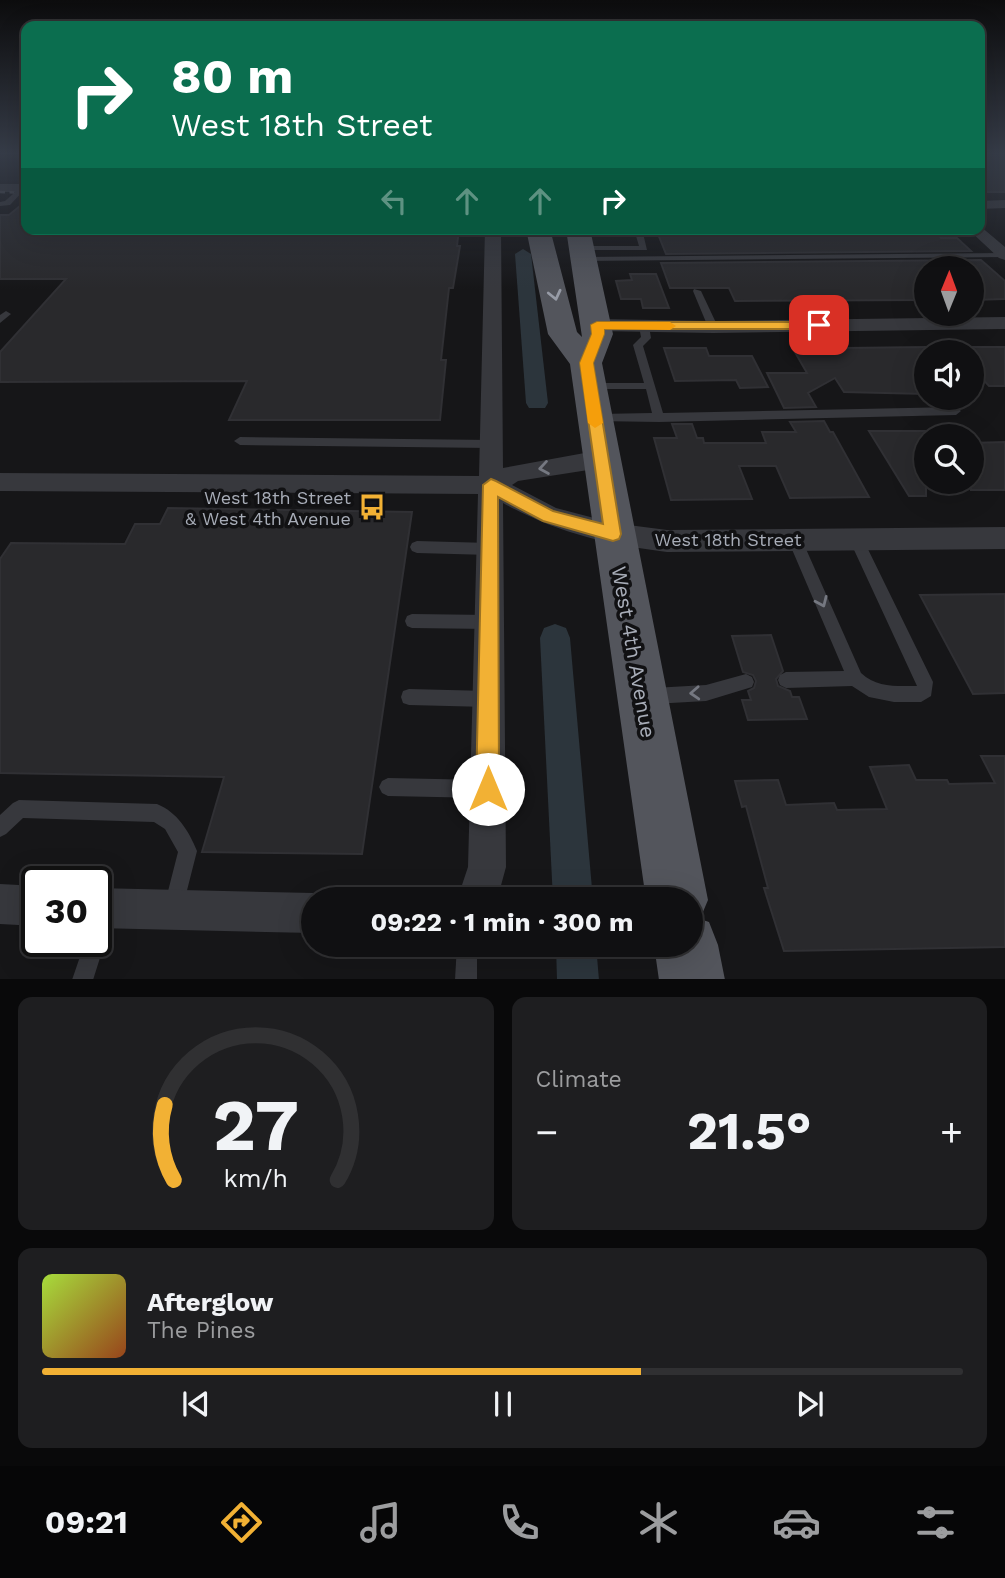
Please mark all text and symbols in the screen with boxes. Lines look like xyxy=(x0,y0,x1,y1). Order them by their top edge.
text: 80 m xyxy=(171,47,293,105)
icon: right xyxy=(56,49,147,140)
text: West 18th Street xyxy=(171,106,432,144)
icon: left xyxy=(375,182,413,220)
icon: ahead xyxy=(448,182,486,220)
icon: ahead xyxy=(521,182,559,220)
icon: right xyxy=(594,182,632,220)
north arrow xyxy=(914,256,984,326)
map controls xyxy=(914,256,984,494)
one-way arrow xyxy=(547,289,561,301)
pin xyxy=(789,295,849,355)
icon: arrive xyxy=(800,306,838,344)
button: sound xyxy=(914,340,984,410)
button: search xyxy=(914,424,984,494)
one-way arrow xyxy=(539,460,550,475)
place label: West 18th Street & West 4th Avenue xyxy=(185,487,351,529)
bus stop icon: West 18th Street & West 4th Avenue xyxy=(357,492,387,522)
street label: West 18th Street xyxy=(655,529,802,550)
street label: West 4th Avenue xyxy=(607,564,661,740)
one-way arrow xyxy=(814,595,828,608)
one-way arrow xyxy=(689,686,700,701)
position arrow xyxy=(451,752,525,826)
speed limit sign: 30 xyxy=(21,866,112,957)
text: 09:22 · 1 min · 300 m xyxy=(371,907,634,937)
text: Climate xyxy=(536,1066,622,1093)
text: 27 xyxy=(213,1082,299,1168)
text: 21.5° xyxy=(687,1101,812,1162)
text: − xyxy=(536,1110,558,1154)
text: + xyxy=(940,1110,963,1154)
text: km/h xyxy=(224,1163,288,1192)
text: Afterglow xyxy=(147,1287,273,1317)
text: The Pines xyxy=(147,1317,256,1344)
icon: previous xyxy=(177,1385,215,1423)
icon: pause xyxy=(484,1385,522,1423)
icon: next xyxy=(791,1385,829,1423)
icon: directions xyxy=(217,1498,266,1547)
icon: music xyxy=(356,1498,405,1547)
icon: phone xyxy=(495,1498,544,1547)
icon: climate xyxy=(634,1498,683,1547)
icon: car xyxy=(772,1498,821,1547)
icon: filters xyxy=(911,1498,960,1547)
text: 09:21 xyxy=(45,1503,128,1541)

